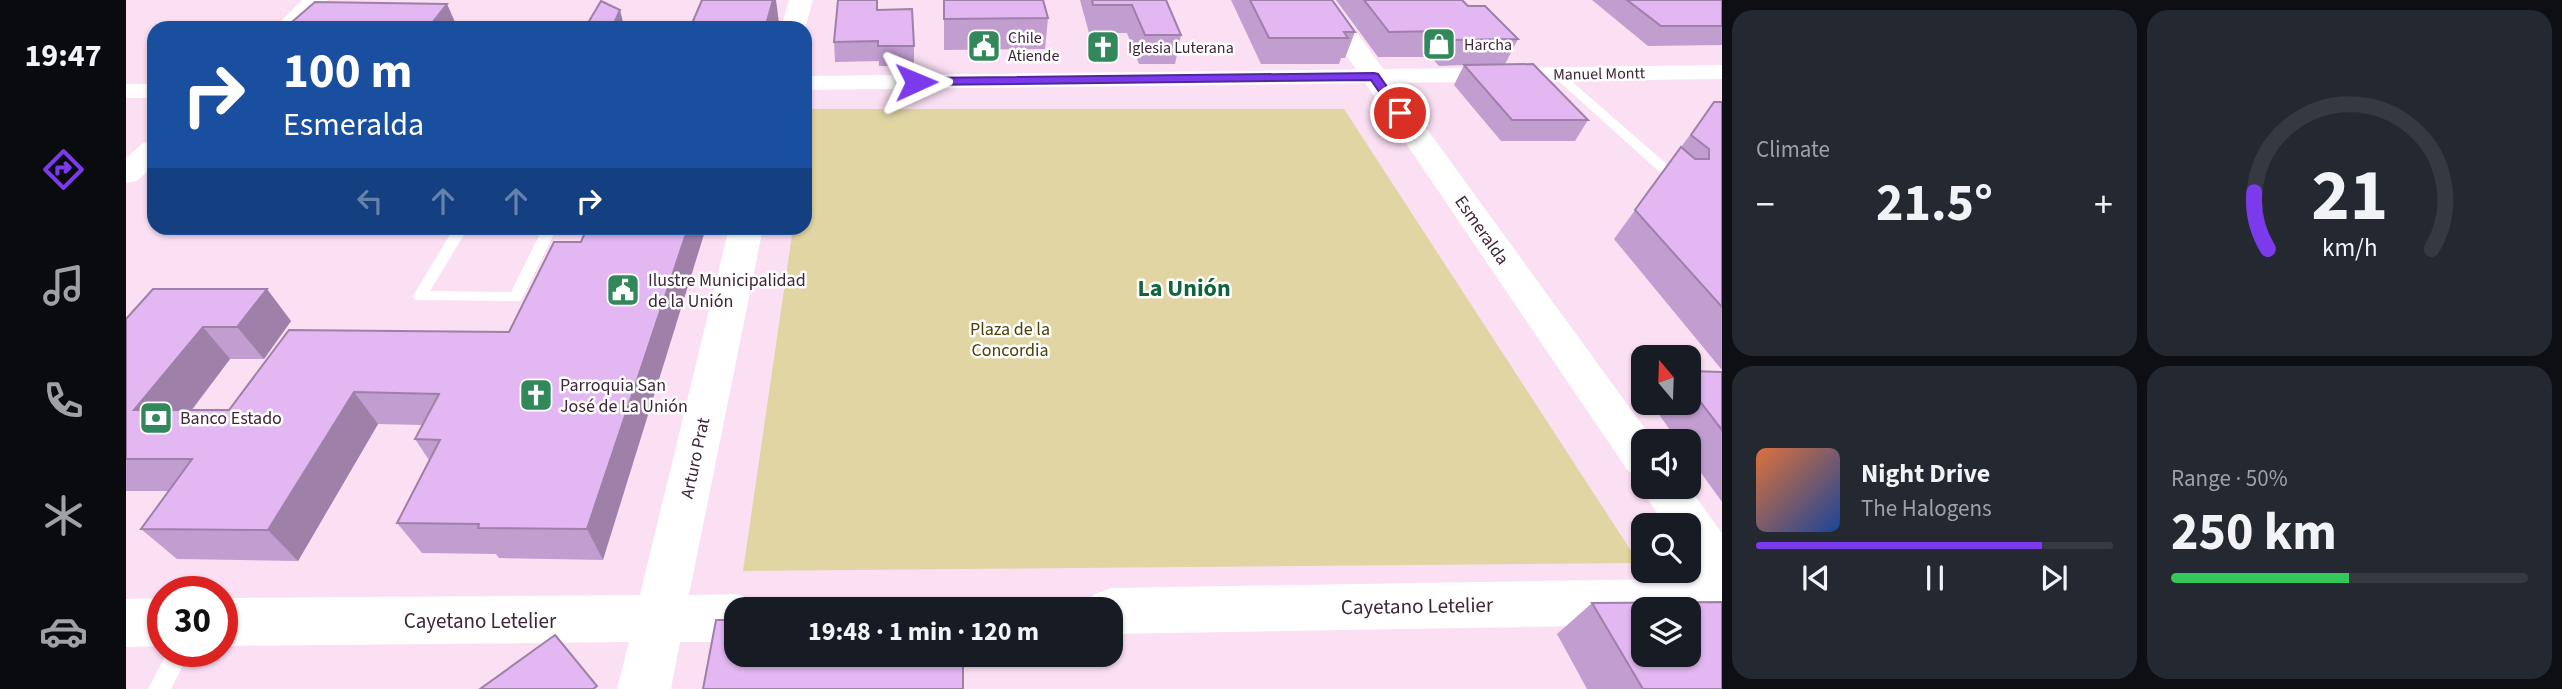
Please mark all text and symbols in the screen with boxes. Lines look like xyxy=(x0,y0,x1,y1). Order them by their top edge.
shop icon: Harcha xyxy=(1420,25,1458,63)
public building icon: Chile Atiende xyxy=(965,27,1003,65)
place label: Chile Atiende xyxy=(1008,27,1059,67)
church icon: Iglesia Luterana xyxy=(1084,28,1122,66)
text: 19:47 xyxy=(24,33,102,79)
place label: Harcha xyxy=(1464,34,1512,56)
text: 100 m xyxy=(283,37,412,107)
place label: Iglesia Luterana xyxy=(1128,37,1234,59)
position arrow xyxy=(879,45,953,119)
icon: right xyxy=(168,49,259,140)
street label: Manuel Montt xyxy=(1553,62,1646,86)
pin xyxy=(1370,83,1430,143)
icon: arrive xyxy=(1381,94,1419,132)
text: Esmeralda xyxy=(283,102,424,148)
text: Climate xyxy=(1756,133,1830,166)
text: 21 xyxy=(2311,144,2388,248)
icon: directions xyxy=(39,145,88,194)
text: 21.5° xyxy=(1876,167,1993,241)
text: − xyxy=(1756,178,1775,232)
text: + xyxy=(2094,178,2113,232)
icon: left xyxy=(351,182,389,220)
icon: ahead xyxy=(424,182,462,220)
icon: ahead xyxy=(497,182,535,220)
icon: right xyxy=(570,182,608,220)
street label: Esmeralda xyxy=(1449,191,1515,270)
text: km/h xyxy=(2322,230,2377,266)
icon: music xyxy=(39,261,88,310)
place label: Ilustre Municipalidad de la Unión xyxy=(648,268,806,314)
public building icon: Ilustre Municipalidad de la Unión xyxy=(604,271,642,309)
district label: La Unión xyxy=(1137,271,1231,306)
park label: Plaza de la Concordia xyxy=(970,317,1050,363)
north arrow xyxy=(1631,345,1701,415)
map controls xyxy=(1631,345,1701,667)
place label: Parroquia San José de La Unión xyxy=(560,373,688,419)
icon: phone xyxy=(39,376,88,425)
church icon: Parroquia San José de La Unión xyxy=(517,376,555,414)
bank icon: Banco Estado xyxy=(137,399,175,437)
place label: Banco Estado xyxy=(180,406,282,431)
street label: Arturo Prat xyxy=(675,415,716,501)
button: sound xyxy=(1631,429,1701,499)
text: Night Drive xyxy=(1861,455,1990,492)
text: Range · 50% xyxy=(2171,462,2288,495)
icon: climate xyxy=(39,491,88,540)
text: The Halogens xyxy=(1861,492,1992,525)
text: 250 km xyxy=(2171,496,2337,570)
button: search xyxy=(1631,513,1701,583)
icon: previous xyxy=(1797,559,1835,597)
icon: pause xyxy=(1916,559,1954,597)
icon: next xyxy=(2035,559,2073,597)
speed limit sign: 30 xyxy=(147,576,238,667)
street label: Cayetano Letelier xyxy=(1341,590,1494,622)
button: layers xyxy=(1631,597,1701,667)
street label: Cayetano Letelier xyxy=(404,606,557,636)
icon: car xyxy=(39,607,88,656)
text: 19:48 · 1 min · 120 m xyxy=(808,613,1039,650)

